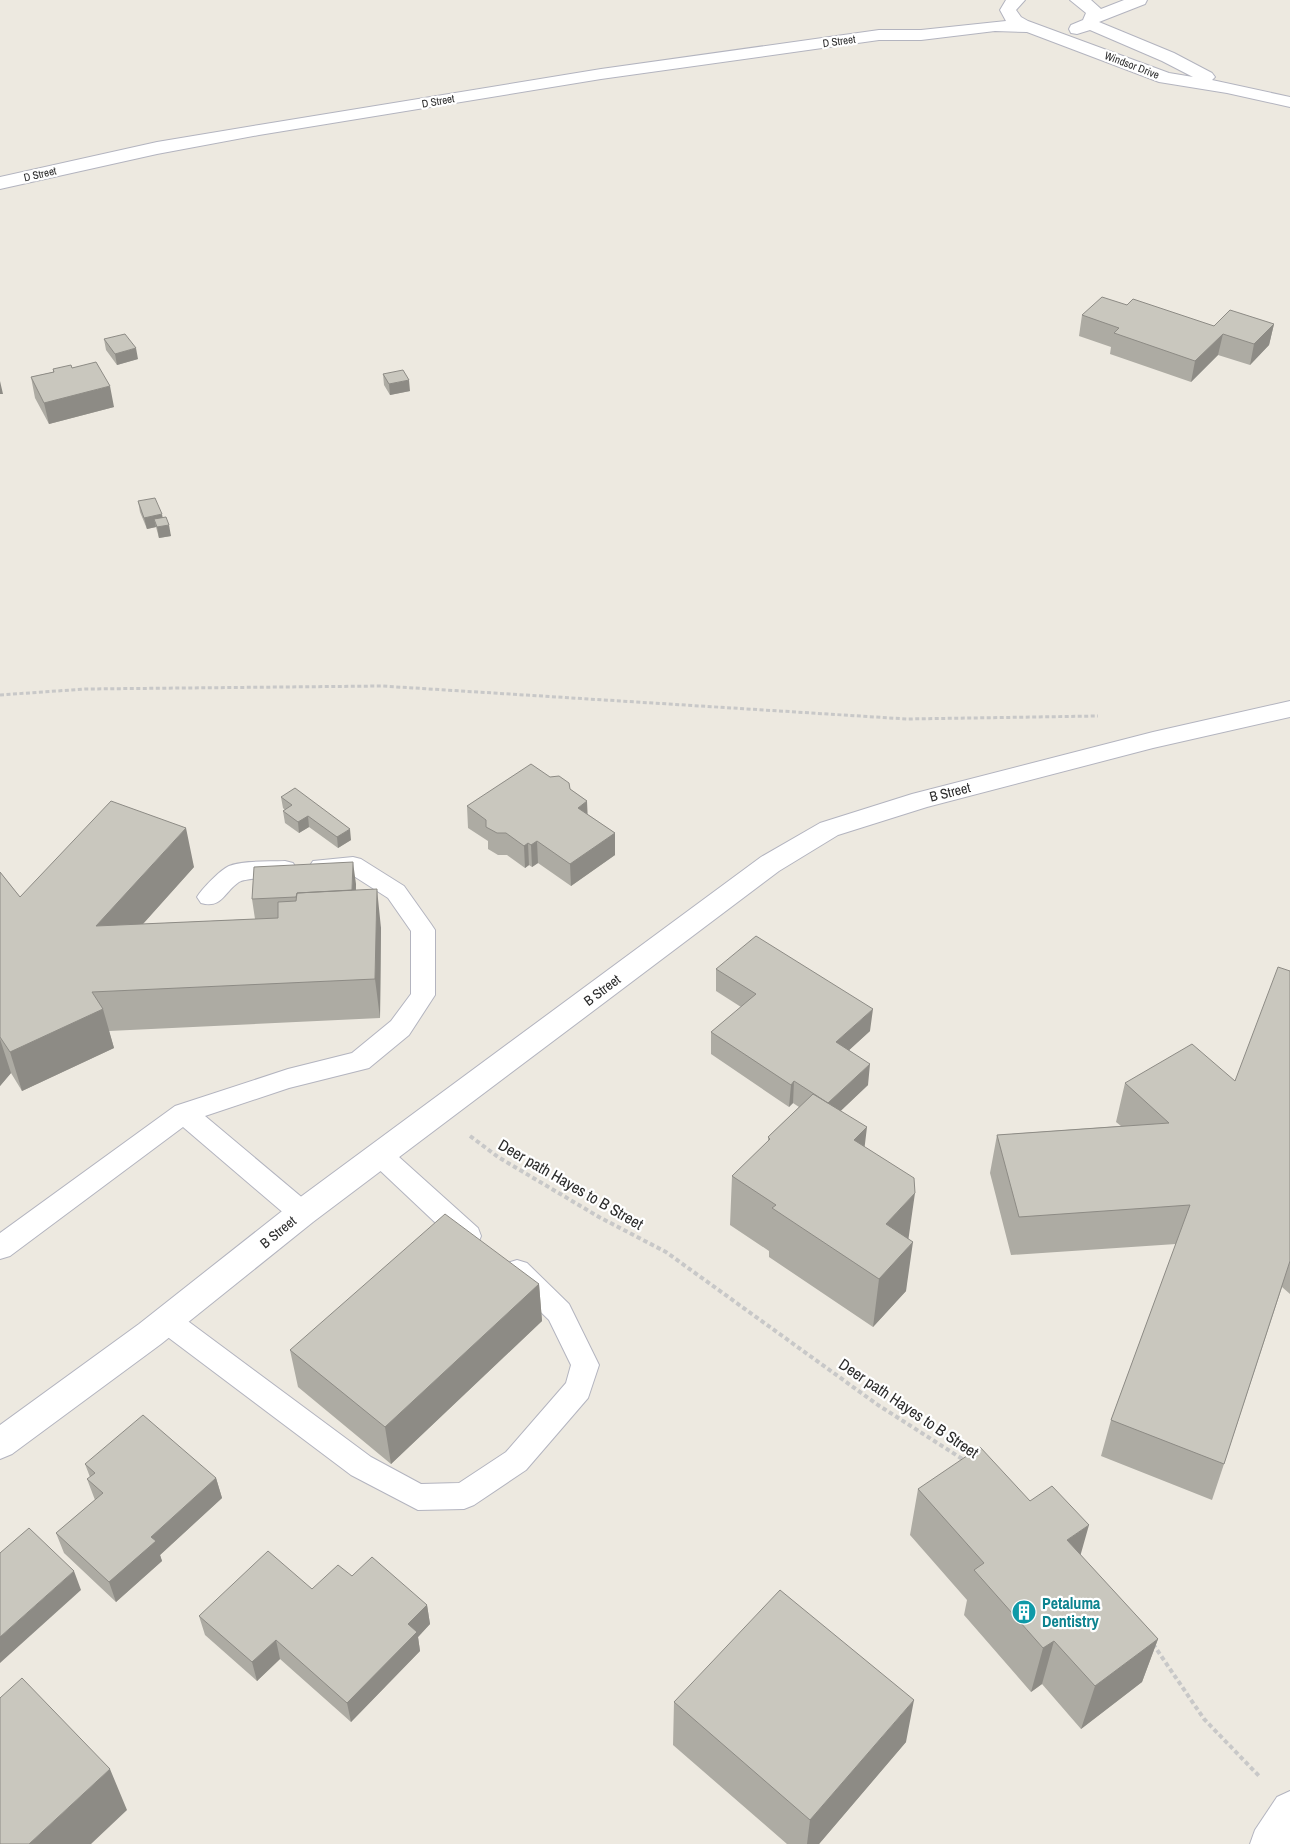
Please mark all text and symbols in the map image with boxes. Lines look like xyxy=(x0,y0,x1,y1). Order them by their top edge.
street label: D Street xyxy=(822,32,857,50)
street label: Windsor Drive xyxy=(1103,48,1161,82)
street label: D Street xyxy=(420,91,456,111)
street label: D Street xyxy=(22,163,58,185)
street label: B Street xyxy=(928,778,972,806)
street label: B Street xyxy=(580,970,624,1010)
street label: Deer path Hayes to B Street xyxy=(494,1133,648,1235)
street label: B Street xyxy=(256,1212,300,1252)
street label: Deer path Hayes to B Street xyxy=(835,1353,983,1463)
place label: Petaluma Dentistry xyxy=(1042,1592,1101,1632)
building icon: Petaluma Dentistry xyxy=(1011,1599,1037,1625)

